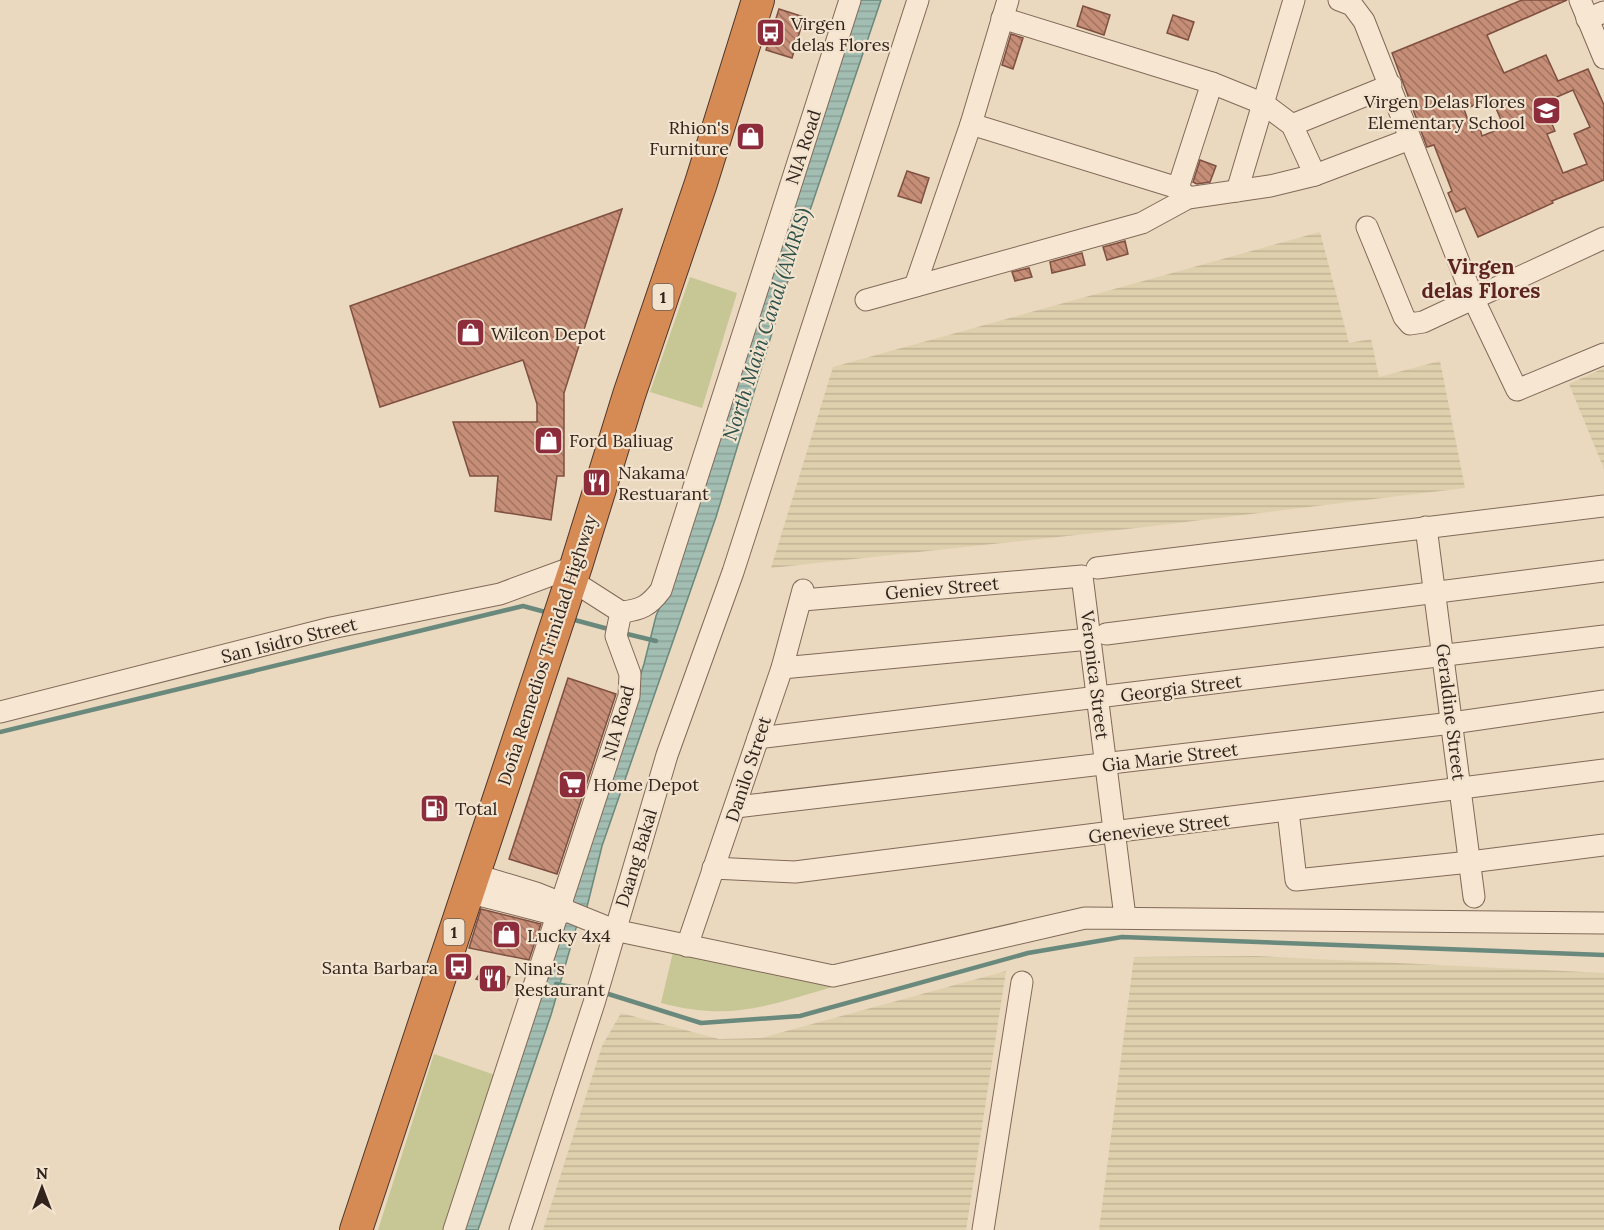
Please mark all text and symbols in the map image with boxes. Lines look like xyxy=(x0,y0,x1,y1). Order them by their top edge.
place label: Virgen delas Flores xyxy=(790,12,890,56)
bus stop icon: Virgen delas Flores xyxy=(754,17,786,49)
place label: Virgen Delas Flores Elementary School xyxy=(1363,90,1525,134)
school or university icon: Virgen Delas Flores Elementary School xyxy=(1530,95,1562,127)
street label: NIA Road xyxy=(780,106,826,187)
place label: Rhion's Furniture xyxy=(649,116,729,160)
shop icon: Rhion's Furniture xyxy=(734,121,766,153)
water label: North Main Canal (AMRIS) xyxy=(717,204,816,444)
district label: Virgen delas Flores xyxy=(1421,253,1541,304)
road number: 1 xyxy=(652,284,674,310)
shop icon: Wilcon Depot xyxy=(454,317,486,349)
place label: Wilcon Depot xyxy=(491,322,606,345)
shop icon: Ford Baliuag xyxy=(532,424,564,456)
place label: Ford Baliuag xyxy=(569,429,674,452)
place label: Nakama Restuarant xyxy=(618,461,709,505)
restaurant icon: Nakama Restuarant xyxy=(581,466,613,498)
street label: Doña Remedios Trinidad Highway xyxy=(492,511,602,788)
street label: Geniev Street xyxy=(884,572,1000,604)
street label: Veronica Street xyxy=(1076,608,1114,741)
street label: San Isidro Street xyxy=(219,612,359,668)
street label: Geraldine Street xyxy=(1431,642,1471,782)
street label: Georgia Street xyxy=(1119,669,1243,707)
street label: NIA Road xyxy=(597,682,639,763)
street label: Danilo Street xyxy=(720,713,776,825)
street label: Gia Marie Street xyxy=(1101,737,1239,777)
supermarket icon: Home Depot xyxy=(556,768,588,800)
place label: Home Depot xyxy=(593,773,699,796)
fuel station icon: Total xyxy=(418,792,450,824)
place label: Total xyxy=(455,797,497,820)
street label: Daang Bakal xyxy=(610,806,662,910)
street label: Genevieve Street xyxy=(1087,808,1231,848)
road number: 1 xyxy=(444,919,464,945)
shop icon: Lucky 4x4 xyxy=(490,919,522,951)
place label: Lucky 4x4 xyxy=(527,924,611,947)
bus stop icon: Santa Barbara xyxy=(443,951,475,983)
place label: Santa Barbara xyxy=(322,956,438,979)
place label: Nina's Restaurant xyxy=(514,957,605,1001)
restaurant icon: Nina's Restaurant xyxy=(477,962,509,994)
north arrow xyxy=(12,1158,72,1218)
text: N xyxy=(36,1163,48,1183)

